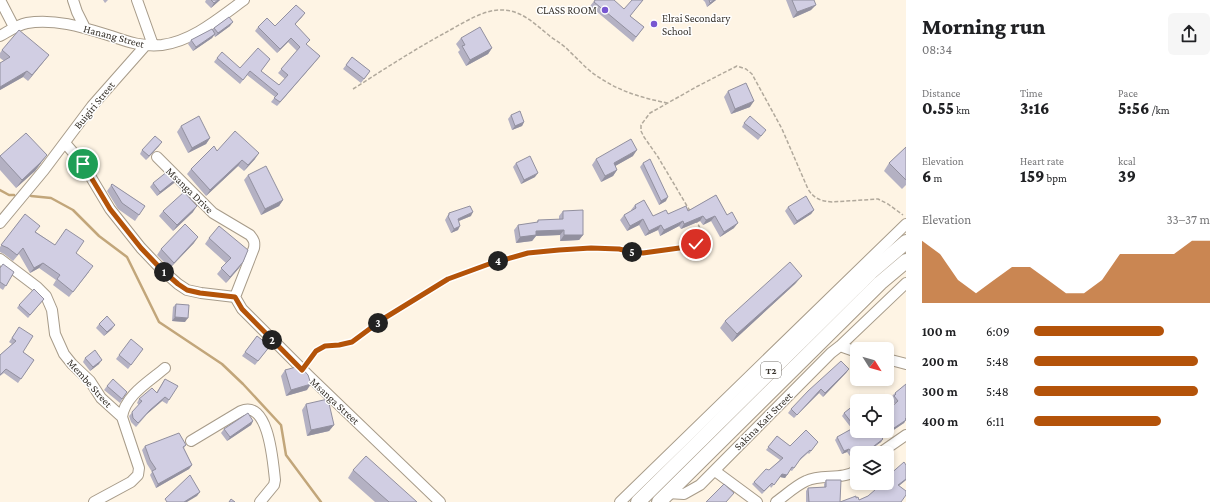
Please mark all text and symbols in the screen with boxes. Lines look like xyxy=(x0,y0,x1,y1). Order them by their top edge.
place label: CLASS ROOM xyxy=(537,4,597,16)
marker: CLASS ROOM xyxy=(600,5,610,15)
place label: Elrai Secondary School xyxy=(662,12,731,37)
button: share xyxy=(1168,13,1210,55)
text: Morning run xyxy=(922,14,1045,39)
marker: Elrai Secondary School xyxy=(649,19,659,29)
street label: Hanang Street xyxy=(82,22,146,51)
text: 08:34 xyxy=(922,42,952,57)
street label: Buigiri Street xyxy=(71,79,118,132)
text: Distance xyxy=(922,87,960,99)
text: Time xyxy=(1020,87,1043,99)
text: Pace xyxy=(1118,87,1138,99)
text: 0.55 xyxy=(922,99,954,118)
text: 3:16 xyxy=(1020,99,1050,118)
text: 5:56 xyxy=(1118,99,1150,118)
text: km xyxy=(954,104,970,116)
text: /km xyxy=(1150,104,1170,116)
pin xyxy=(66,147,100,181)
icon: arrive xyxy=(72,153,94,175)
text: Elevation xyxy=(922,155,964,167)
text: Heart rate xyxy=(1020,155,1064,167)
text: kcal xyxy=(1118,155,1136,167)
street label: Msanga Drive xyxy=(163,165,216,216)
text: 6 xyxy=(922,167,932,186)
text: 159 xyxy=(1020,167,1045,186)
text: 39 xyxy=(1118,167,1136,186)
text: m xyxy=(932,172,942,184)
text: bpm xyxy=(1045,172,1067,184)
text: Elevation xyxy=(922,212,971,227)
text: 33–37 m xyxy=(1166,212,1210,227)
pin xyxy=(679,227,713,261)
icon: check xyxy=(685,233,707,255)
pin: 5 xyxy=(622,242,642,262)
text: 5 xyxy=(629,246,635,258)
pin: 4 xyxy=(488,251,508,271)
text: 4 xyxy=(495,255,501,267)
pin: 1 xyxy=(154,262,174,282)
text: 1 xyxy=(162,266,166,278)
pin: 3 xyxy=(368,313,388,333)
text: 3 xyxy=(375,317,381,329)
text: 100 m xyxy=(922,324,956,339)
text: 6:09 xyxy=(986,324,1010,339)
pin: 2 xyxy=(262,330,282,350)
text: 2 xyxy=(269,334,275,346)
north arrow xyxy=(850,342,894,386)
map controls xyxy=(850,342,894,490)
text: 200 m xyxy=(922,354,958,369)
text: 5:48 xyxy=(986,354,1009,369)
street label: Membe Street xyxy=(65,356,115,410)
road number: T2 xyxy=(761,362,781,378)
street label: Msanga Street xyxy=(307,375,362,428)
text: 300 m xyxy=(922,384,958,399)
text: 5:48 xyxy=(986,384,1009,399)
street label: Sakina Kati Street xyxy=(732,389,795,452)
button: locate xyxy=(850,394,894,438)
text: 400 m xyxy=(922,414,958,429)
text: 6:11 xyxy=(986,414,1004,429)
button: layers xyxy=(850,446,894,490)

